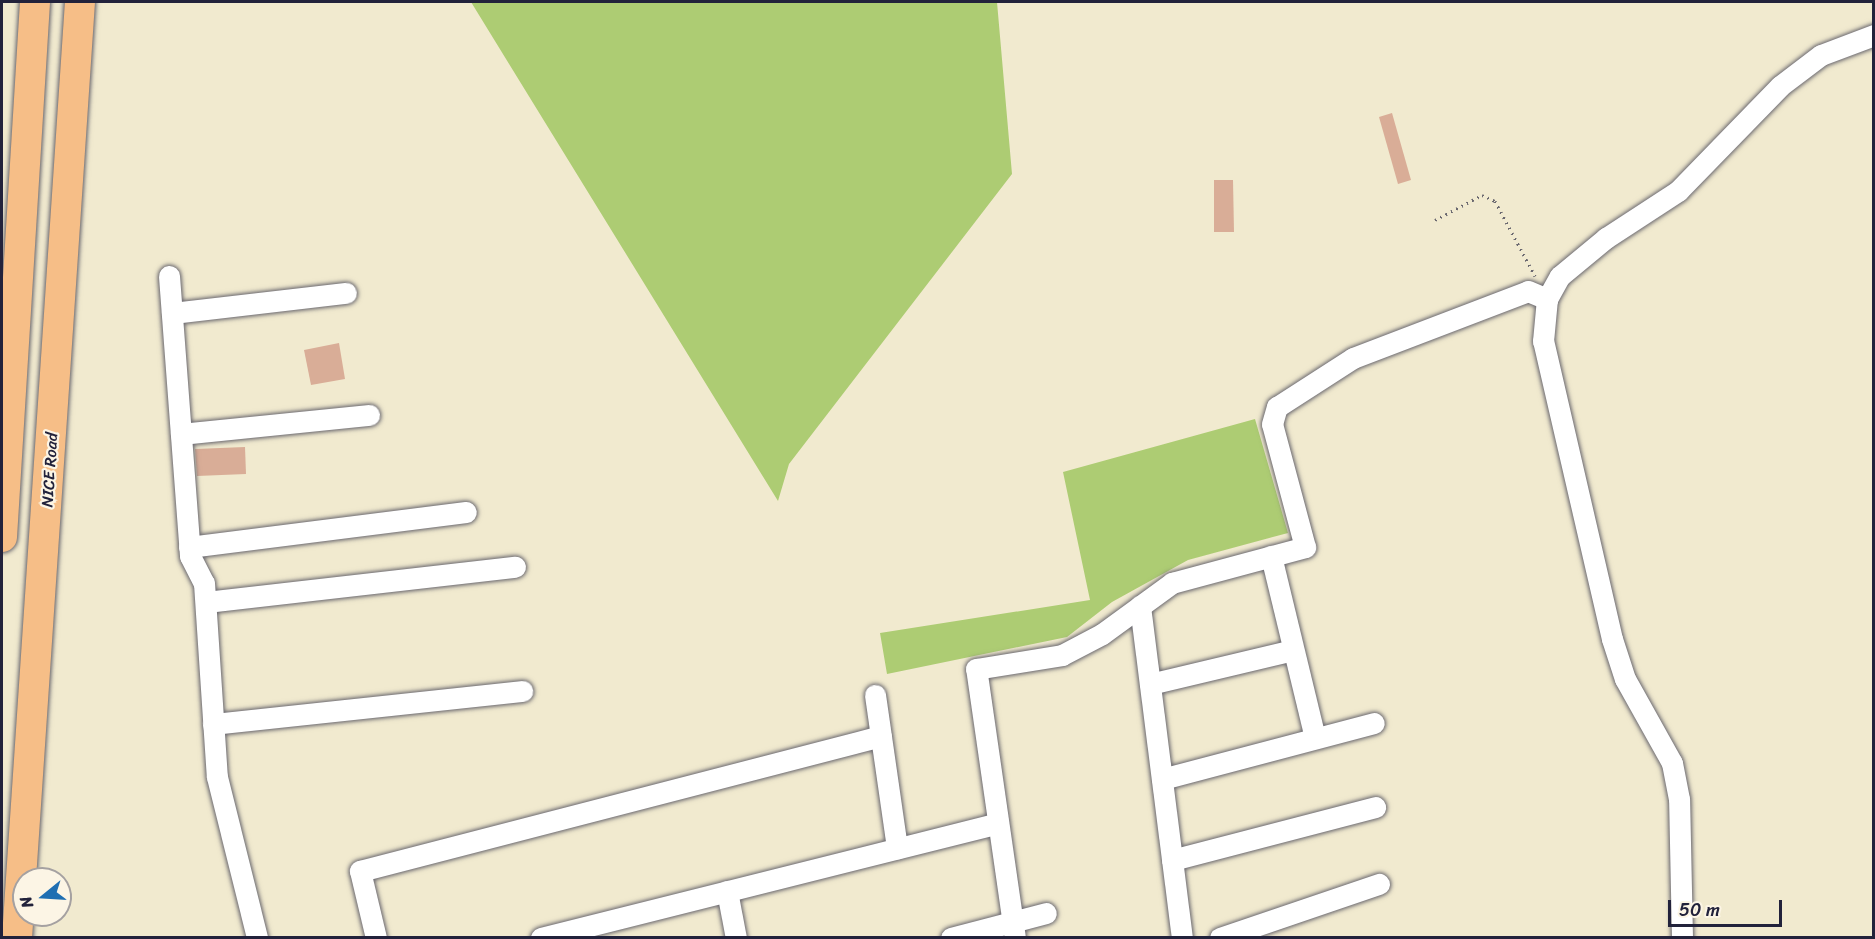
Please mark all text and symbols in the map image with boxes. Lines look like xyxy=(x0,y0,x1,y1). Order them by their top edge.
street label: NICE Road xyxy=(38,432,62,508)
north arrow xyxy=(12,867,72,927)
scale bar xyxy=(1671,888,1785,926)
text: N xyxy=(11,892,42,912)
text: 50 m xyxy=(1679,894,1720,926)

